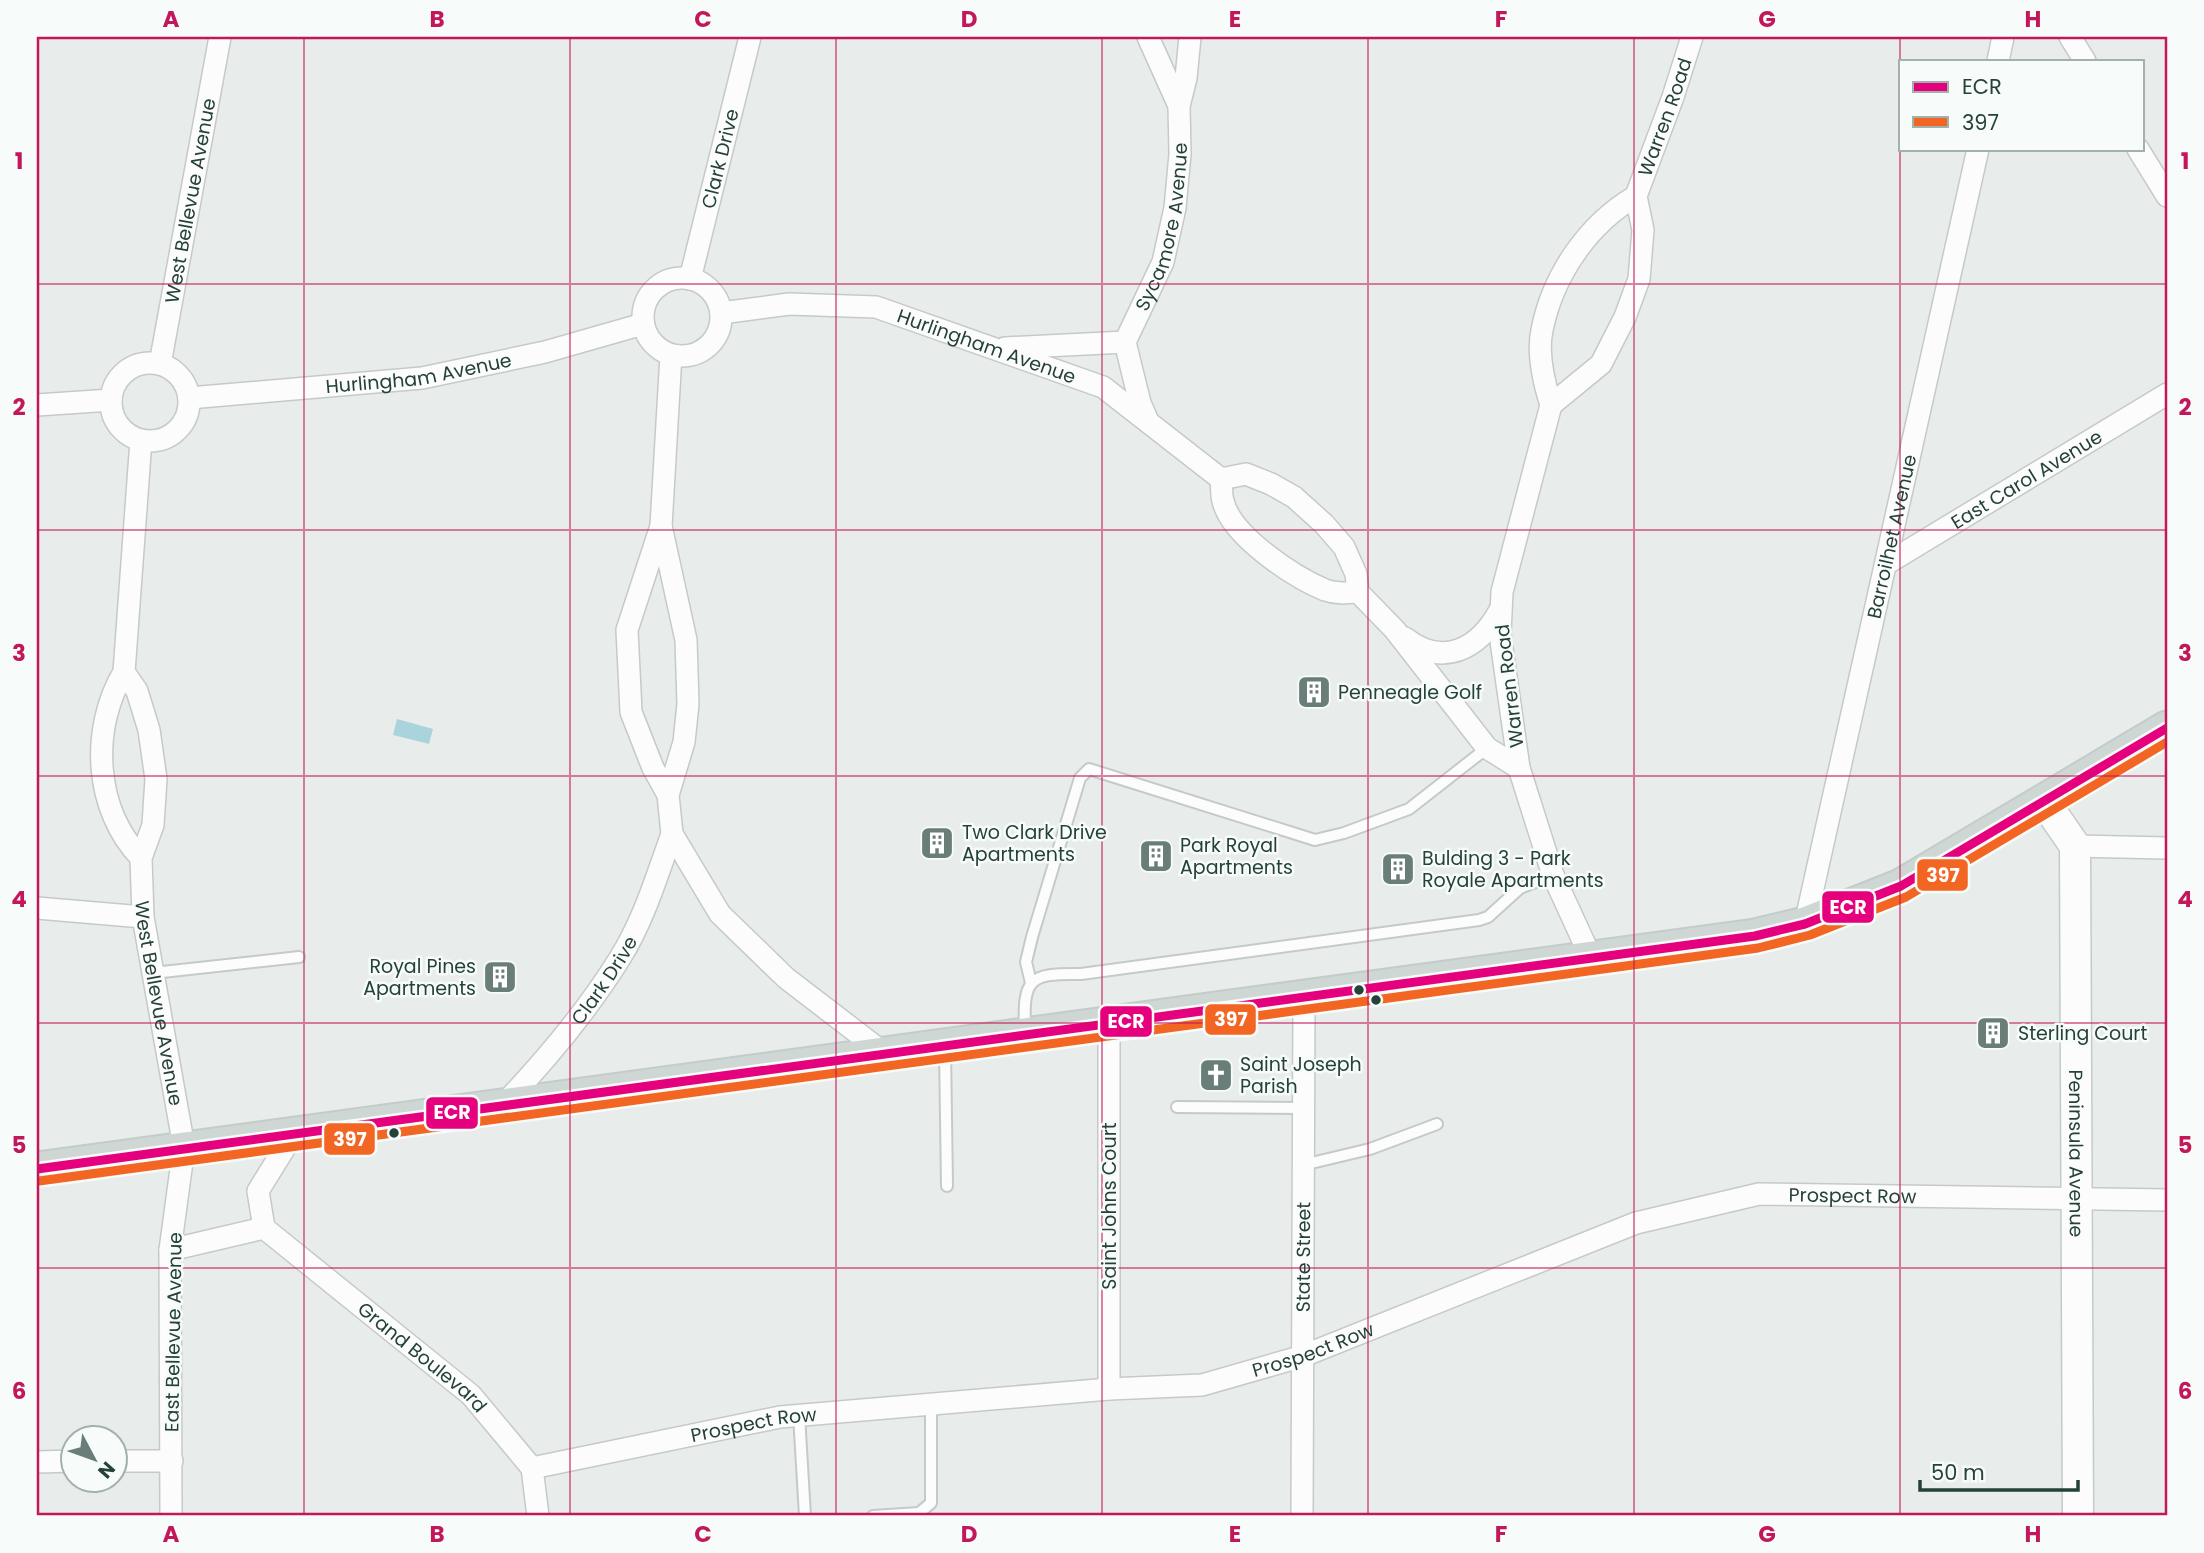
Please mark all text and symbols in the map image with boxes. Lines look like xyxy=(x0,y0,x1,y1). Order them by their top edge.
text: A xyxy=(163,3,180,35)
text: B xyxy=(429,3,445,35)
text: C xyxy=(694,3,712,35)
text: D xyxy=(961,3,977,35)
text: E xyxy=(1229,3,1241,35)
text: F xyxy=(1495,3,1507,35)
text: G xyxy=(1758,3,1776,35)
text: H xyxy=(2025,3,2041,35)
street label: Warren Road xyxy=(1632,54,1699,180)
legend xyxy=(1899,60,2144,150)
text: ECR xyxy=(1962,72,2002,101)
street label: West Bellevue Avenue xyxy=(158,96,222,306)
street label: Clark Drive xyxy=(695,106,746,211)
text: 397 xyxy=(1962,108,1999,137)
street label: Sycamore Avenue xyxy=(1129,142,1194,315)
text: 1 xyxy=(15,145,23,177)
text: 1 xyxy=(2181,145,2189,177)
street label: Hurlingham Avenue xyxy=(893,303,1080,390)
street label: Hurlingham Avenue xyxy=(324,346,514,400)
text: 2 xyxy=(12,391,26,423)
text: 2 xyxy=(2178,391,2192,423)
street label: East Carol Avenue xyxy=(1946,423,2107,536)
street label: Barroilhet Avenue xyxy=(1861,452,1923,621)
street label: Warren Road xyxy=(1489,623,1530,749)
text: 3 xyxy=(12,637,26,669)
text: 3 xyxy=(2178,637,2192,669)
building icon: Penneagle Golf xyxy=(1295,673,1333,711)
place label: Penneagle Golf xyxy=(1338,679,1482,706)
place label: Two Clark Drive Apartments xyxy=(962,819,1107,868)
building icon: Two Clark Drive Apartments xyxy=(918,824,956,862)
place label: Park Royal Apartments xyxy=(1180,832,1293,881)
building icon: Park Royal Apartments xyxy=(1137,837,1175,875)
place label: Bulding 3 - Park Royale Apartments xyxy=(1422,845,1604,894)
building icon: Bulding 3 - Park Royale Apartments xyxy=(1379,850,1417,888)
line badge: 397 xyxy=(1916,858,1969,892)
text: 397 xyxy=(1926,862,1960,889)
text: 4 xyxy=(11,883,27,915)
text: 4 xyxy=(2177,883,2193,915)
line badge: ECR xyxy=(1821,890,1875,924)
text: ECR xyxy=(1829,894,1867,921)
street label: West Bellevue Avenue xyxy=(128,900,189,1108)
street label: Clark Drive xyxy=(565,931,644,1030)
place label: Royal Pines Apartments xyxy=(363,953,476,1002)
building icon: Royal Pines Apartments xyxy=(481,958,519,996)
unlabelled marker xyxy=(1352,983,1366,997)
unlabelled marker xyxy=(1369,993,1383,1007)
line badge: 397 xyxy=(1204,1003,1257,1036)
line badge: ECR xyxy=(1099,1005,1153,1038)
text: 397 xyxy=(1214,1006,1248,1033)
text: ECR xyxy=(1107,1008,1145,1035)
building icon: Sterling Court xyxy=(1974,1014,2012,1052)
place label: Sterling Court xyxy=(2018,1020,2147,1047)
place label: Saint Joseph Parish xyxy=(1240,1051,1362,1100)
church icon: Saint Joseph Parish xyxy=(1197,1056,1235,1094)
street label: Peninsula Avenue xyxy=(2062,1069,2090,1237)
line badge: ECR xyxy=(425,1096,479,1130)
text: ECR xyxy=(433,1099,471,1126)
line badge: 397 xyxy=(323,1122,376,1156)
street label: Saint Johns Court xyxy=(1096,1122,1123,1290)
text: 397 xyxy=(333,1126,367,1153)
unlabelled marker xyxy=(387,1126,401,1140)
text: 5 xyxy=(12,1129,26,1161)
text: 5 xyxy=(2178,1129,2192,1161)
street label: Prospect Row xyxy=(1788,1181,1917,1210)
street label: State Street xyxy=(1290,1202,1317,1312)
street label: East Bellevue Avenue xyxy=(158,1232,189,1432)
street label: Grand Boulevard xyxy=(352,1296,493,1418)
street label: Prospect Row xyxy=(1249,1316,1379,1384)
text: 6 xyxy=(12,1375,26,1407)
text: 6 xyxy=(2178,1375,2192,1407)
street label: Prospect Row xyxy=(688,1401,818,1449)
north arrow xyxy=(60,1424,130,1494)
scale bar xyxy=(1920,1448,2078,1492)
text: N xyxy=(92,1456,121,1484)
text: 50 m xyxy=(1931,1458,1985,1487)
text: A xyxy=(163,1518,180,1550)
text: B xyxy=(429,1518,445,1550)
text: C xyxy=(694,1518,712,1550)
text: D xyxy=(961,1518,977,1550)
text: E xyxy=(1229,1518,1241,1550)
text: F xyxy=(1495,1518,1507,1550)
text: G xyxy=(1758,1518,1776,1550)
text: H xyxy=(2025,1518,2041,1550)

